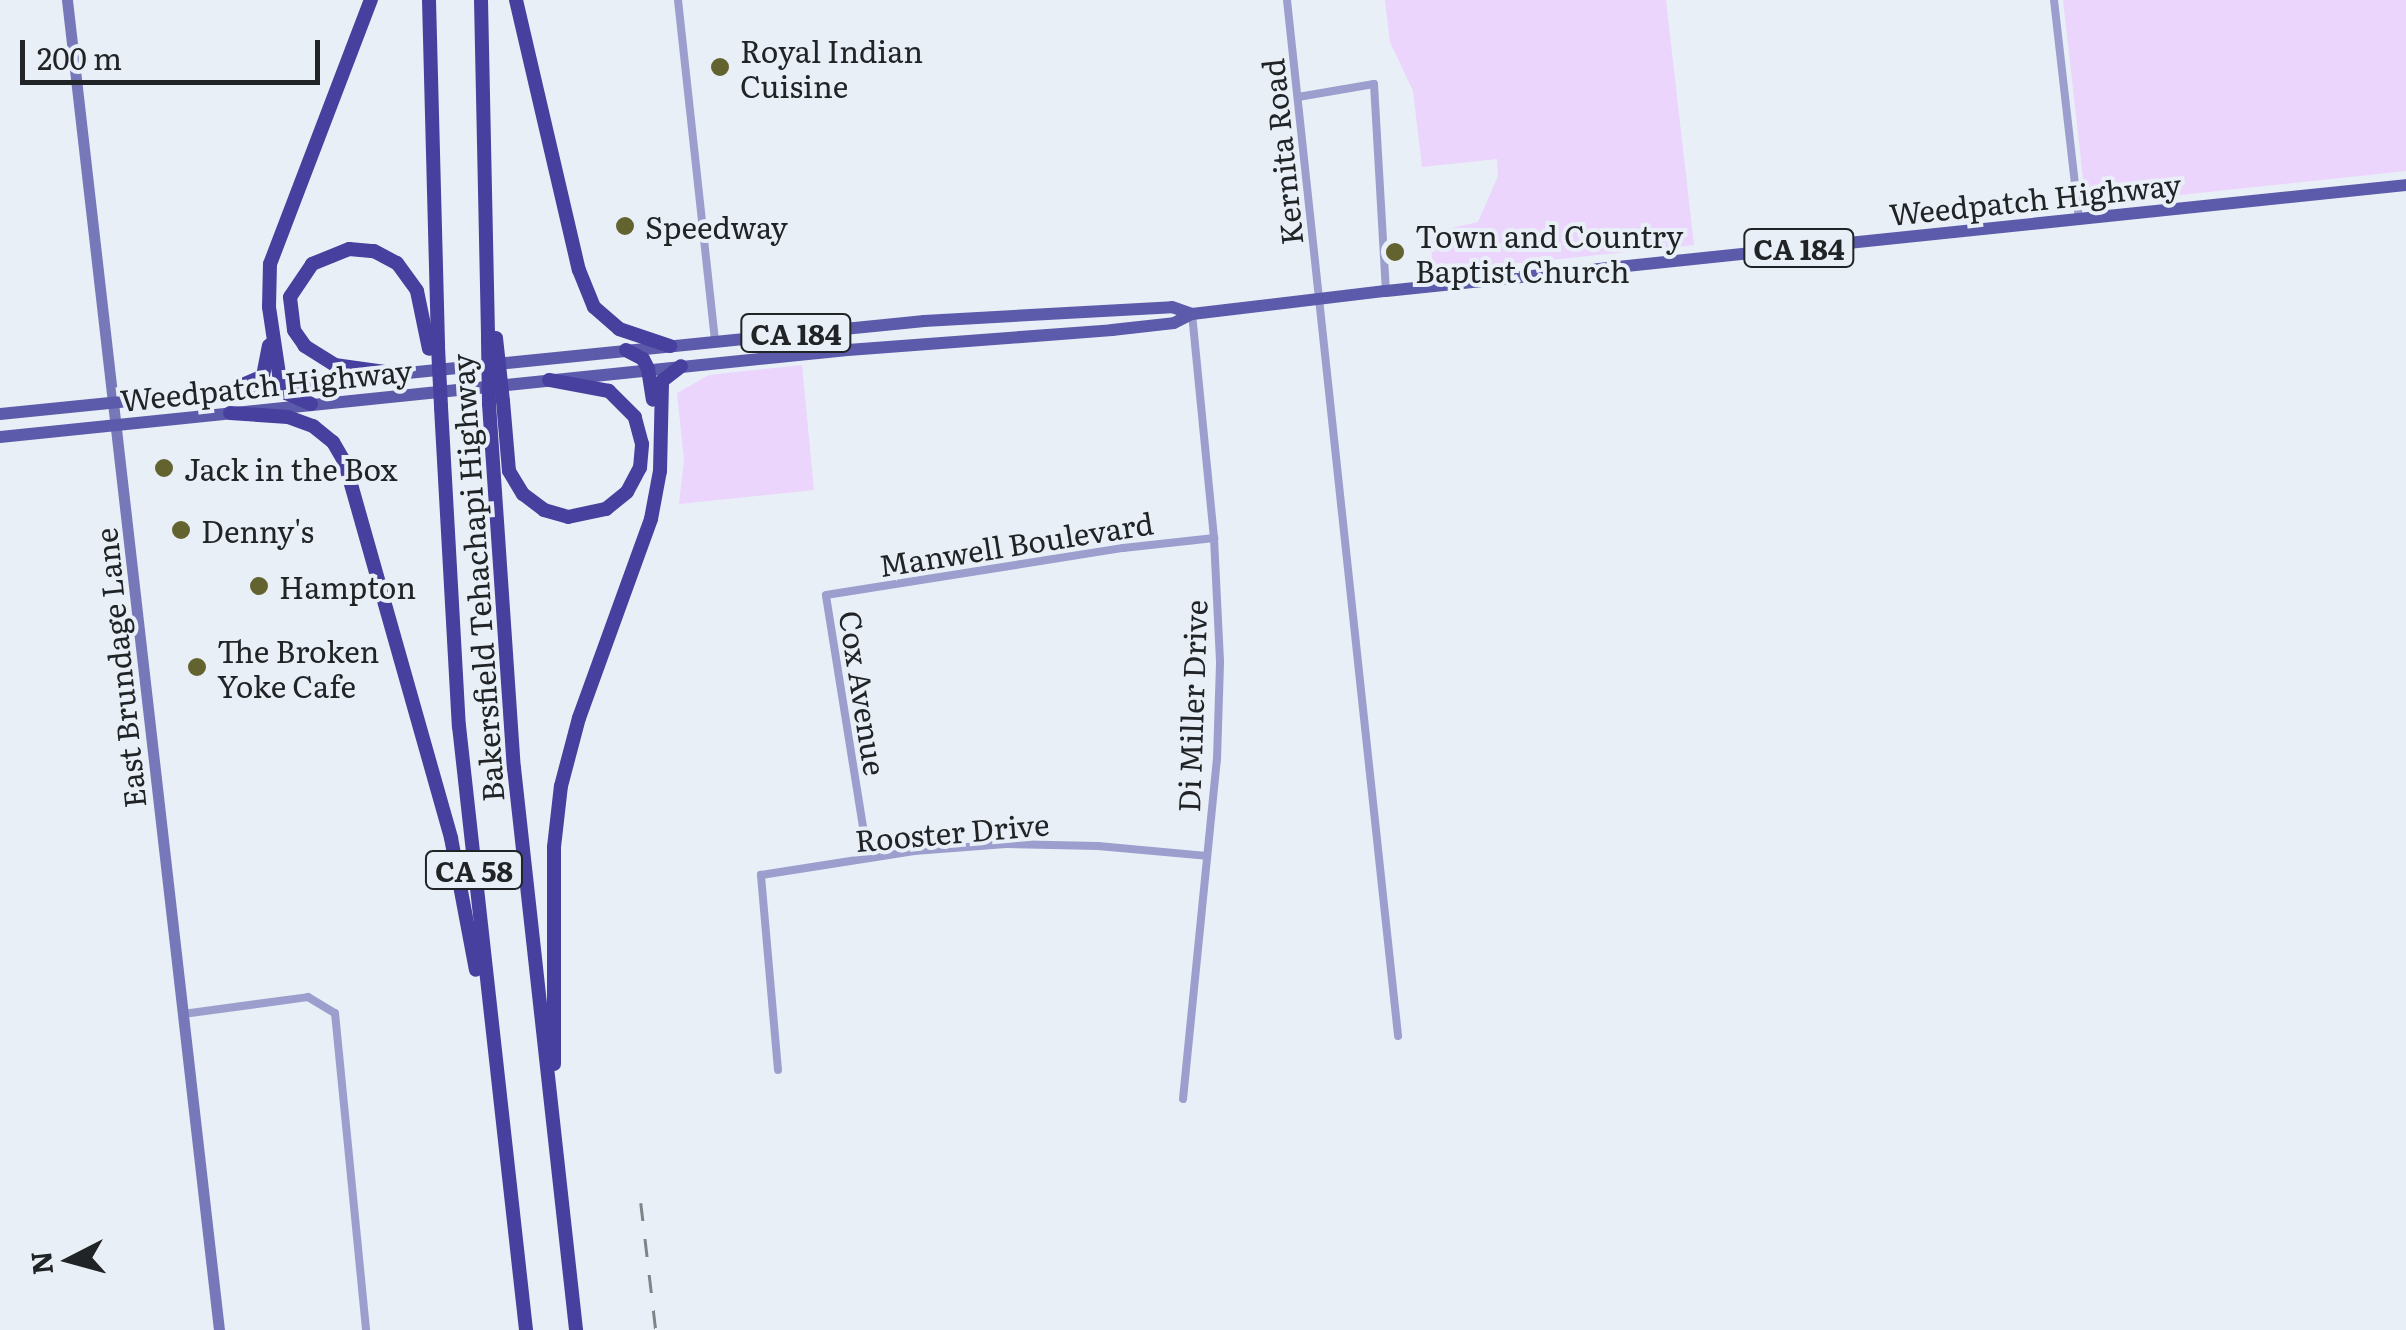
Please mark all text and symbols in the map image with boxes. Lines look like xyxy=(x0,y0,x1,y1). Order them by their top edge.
scale bar xyxy=(25,20,325,82)
place label: Royal Indian Cuisine xyxy=(740,32,923,102)
text: 200 m xyxy=(37,35,122,79)
marker: Royal Indian Cuisine xyxy=(709,56,731,78)
street label: Kernita Road xyxy=(1253,57,1309,247)
street label: Weedpatch Highway xyxy=(1887,165,2183,231)
place label: Speedway xyxy=(645,208,788,244)
marker: Speedway xyxy=(614,215,636,237)
place label: Town and Country Baptist Church xyxy=(1415,217,1683,288)
road number: CA 184 xyxy=(1742,225,1856,271)
marker: Town and Country Baptist Church xyxy=(1384,241,1406,263)
road number: CA 184 xyxy=(738,310,854,356)
street label: Weedpatch Highway xyxy=(118,351,414,417)
street label: Bakersfield Tehachapi Highway xyxy=(442,353,510,803)
place label: Jack in the Box xyxy=(184,450,398,486)
marker: Jack in the Box xyxy=(153,457,175,479)
street label: Manwell Boulevard xyxy=(876,504,1156,582)
place label: Denny's xyxy=(201,512,314,548)
marker: Denny's xyxy=(170,519,192,541)
street label: East Brundage Lane xyxy=(86,526,152,810)
place label: Hampton xyxy=(279,568,416,604)
marker: Hampton xyxy=(248,575,270,597)
street label: Di Miller Drive xyxy=(1169,599,1213,813)
street label: Cox Avenue xyxy=(833,608,895,778)
place label: The Broken Yoke Cafe xyxy=(217,632,379,702)
marker: The Broken Yoke Cafe xyxy=(186,656,208,678)
street label: Rooster Drive xyxy=(853,805,1051,857)
road number: CA 58 xyxy=(424,847,524,893)
north arrow xyxy=(20,1210,120,1310)
text: N xyxy=(18,1249,62,1277)

